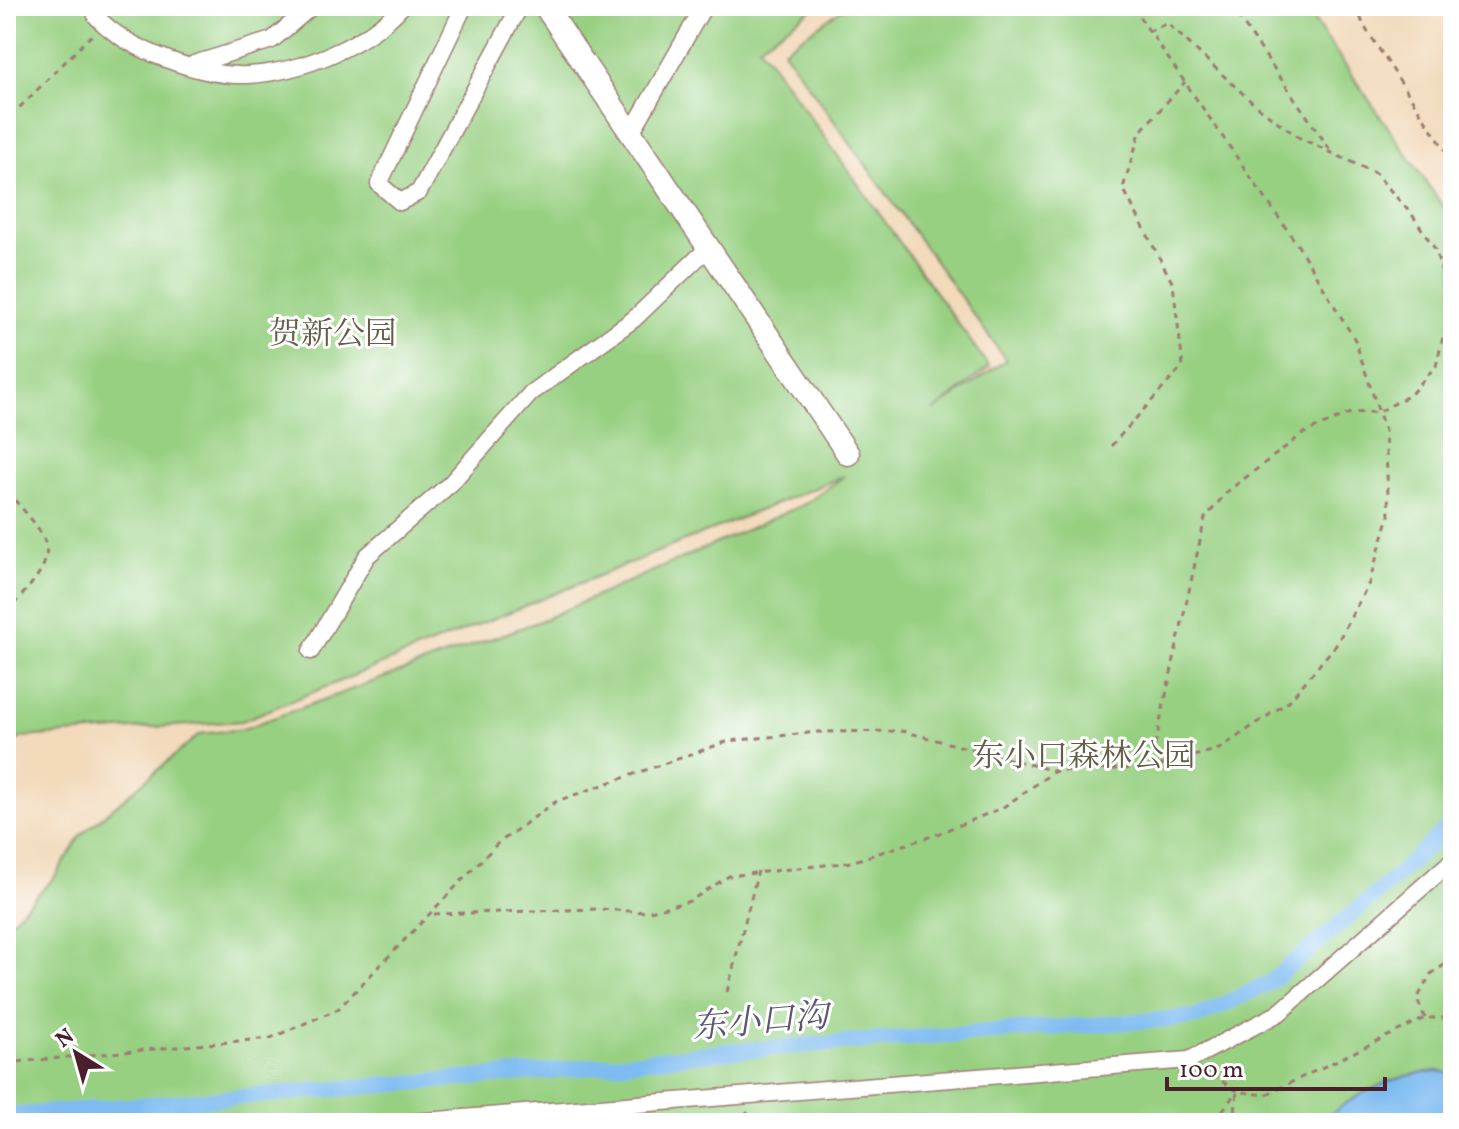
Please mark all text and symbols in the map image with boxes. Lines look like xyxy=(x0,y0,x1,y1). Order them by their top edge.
park label: 贺新公园 xyxy=(269,314,397,358)
park label: 东小口森林公园 xyxy=(972,736,1196,780)
water label: 东小口沟 xyxy=(691,994,835,1053)
north arrow xyxy=(36,1013,116,1093)
text: N xyxy=(50,1022,81,1056)
scale bar xyxy=(1167,1041,1385,1091)
text: 100 m xyxy=(1179,1054,1244,1088)

